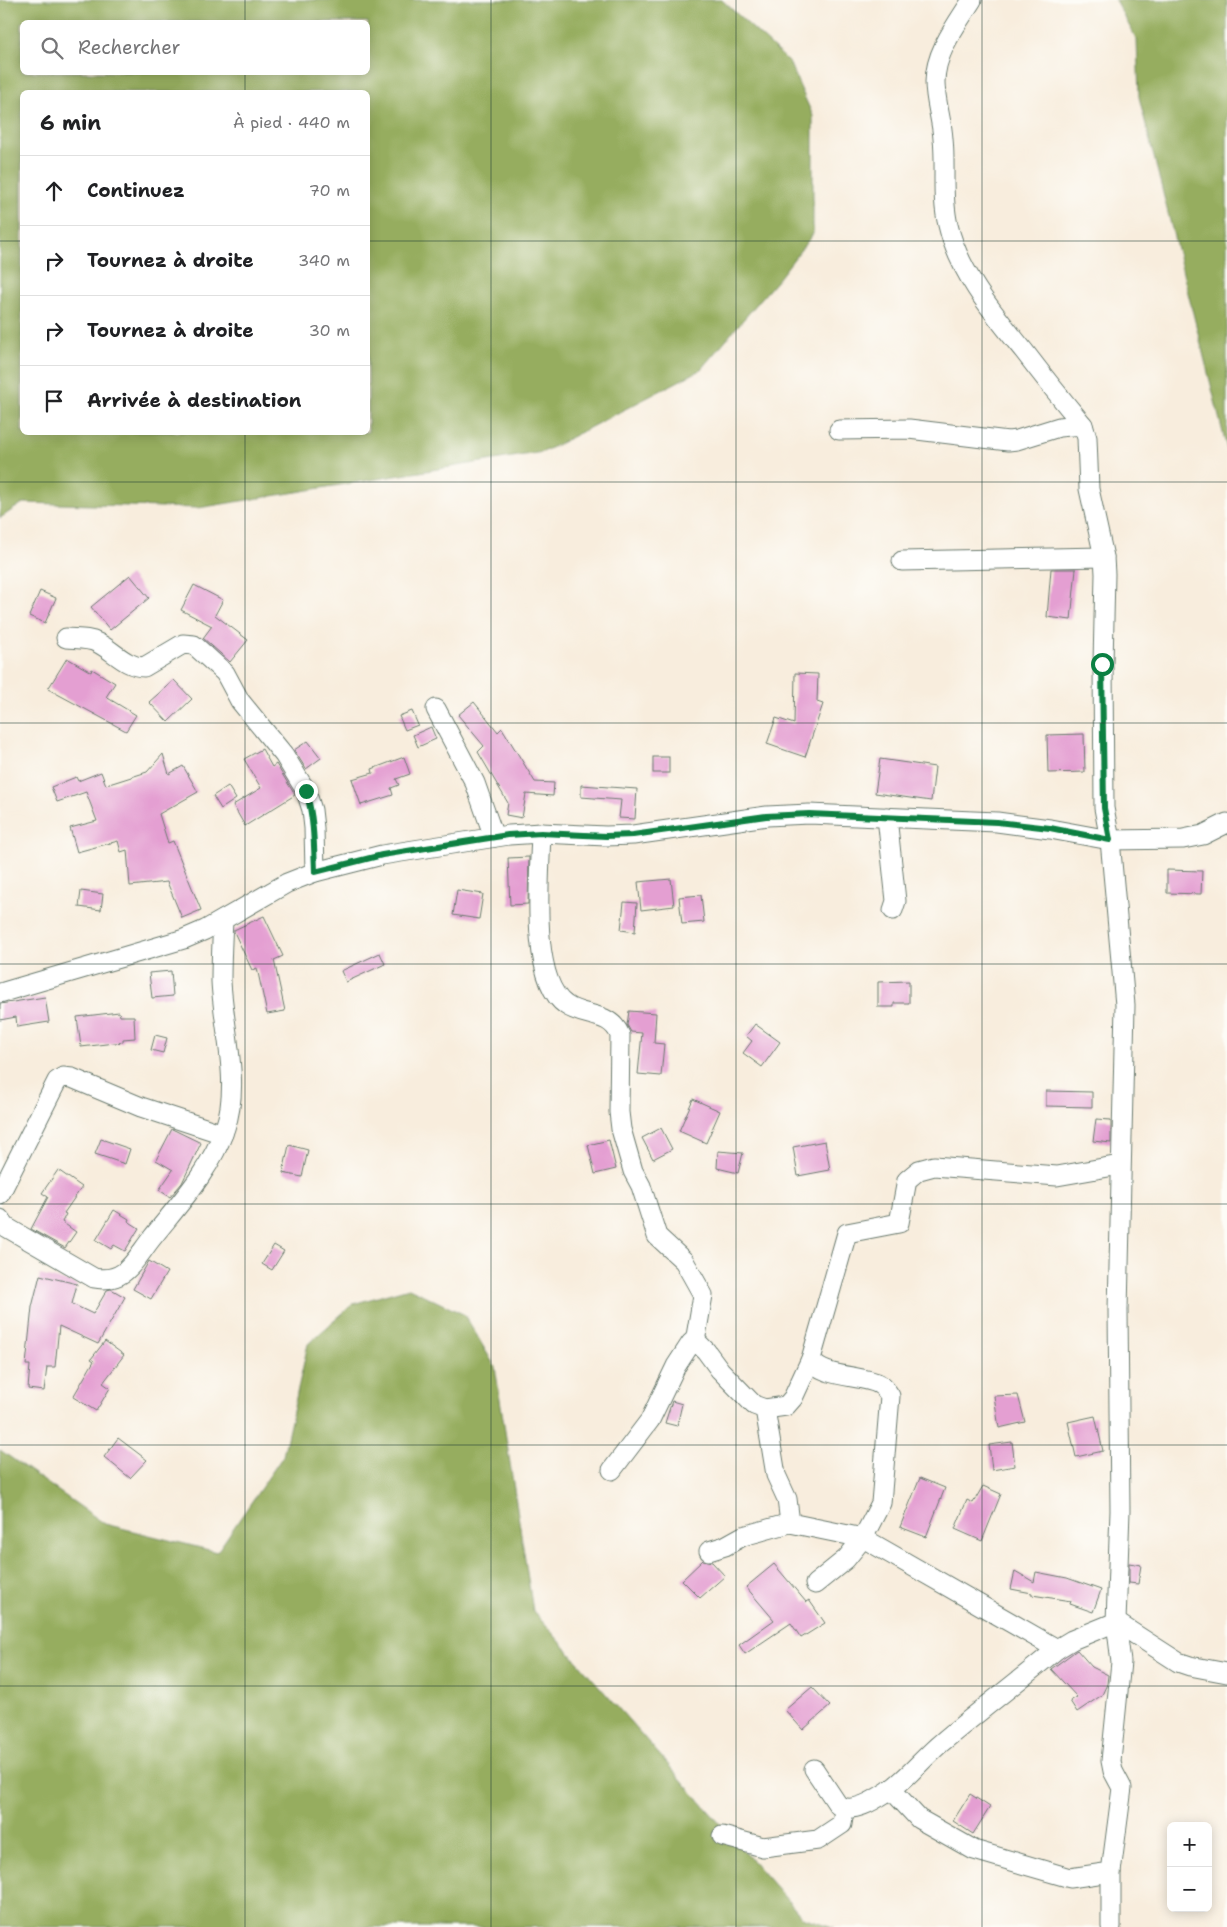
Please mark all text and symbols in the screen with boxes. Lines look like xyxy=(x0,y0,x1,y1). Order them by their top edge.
search box xyxy=(20,20,370,75)
icon: search xyxy=(38,34,66,62)
text: Rechercher xyxy=(78,35,181,60)
text: 6 min xyxy=(40,109,101,137)
text: À pied · 440 m xyxy=(233,112,350,133)
icon: ahead xyxy=(40,177,68,205)
text: Continuez xyxy=(87,178,185,203)
text: 70 m xyxy=(309,180,350,201)
icon: right xyxy=(40,247,68,275)
text: Tournez à droite xyxy=(87,248,254,273)
text: 340 m xyxy=(298,250,350,271)
icon: right xyxy=(40,317,68,345)
text: Tournez à droite xyxy=(87,318,254,343)
text: 30 m xyxy=(309,320,350,341)
icon: arrive xyxy=(40,387,68,415)
text: Arrivée à destination xyxy=(87,388,301,413)
route start xyxy=(1091,653,1114,676)
route end xyxy=(295,780,318,803)
map controls xyxy=(1167,1822,1212,1912)
button: + xyxy=(1167,1822,1212,1867)
button: − xyxy=(1167,1867,1212,1912)

